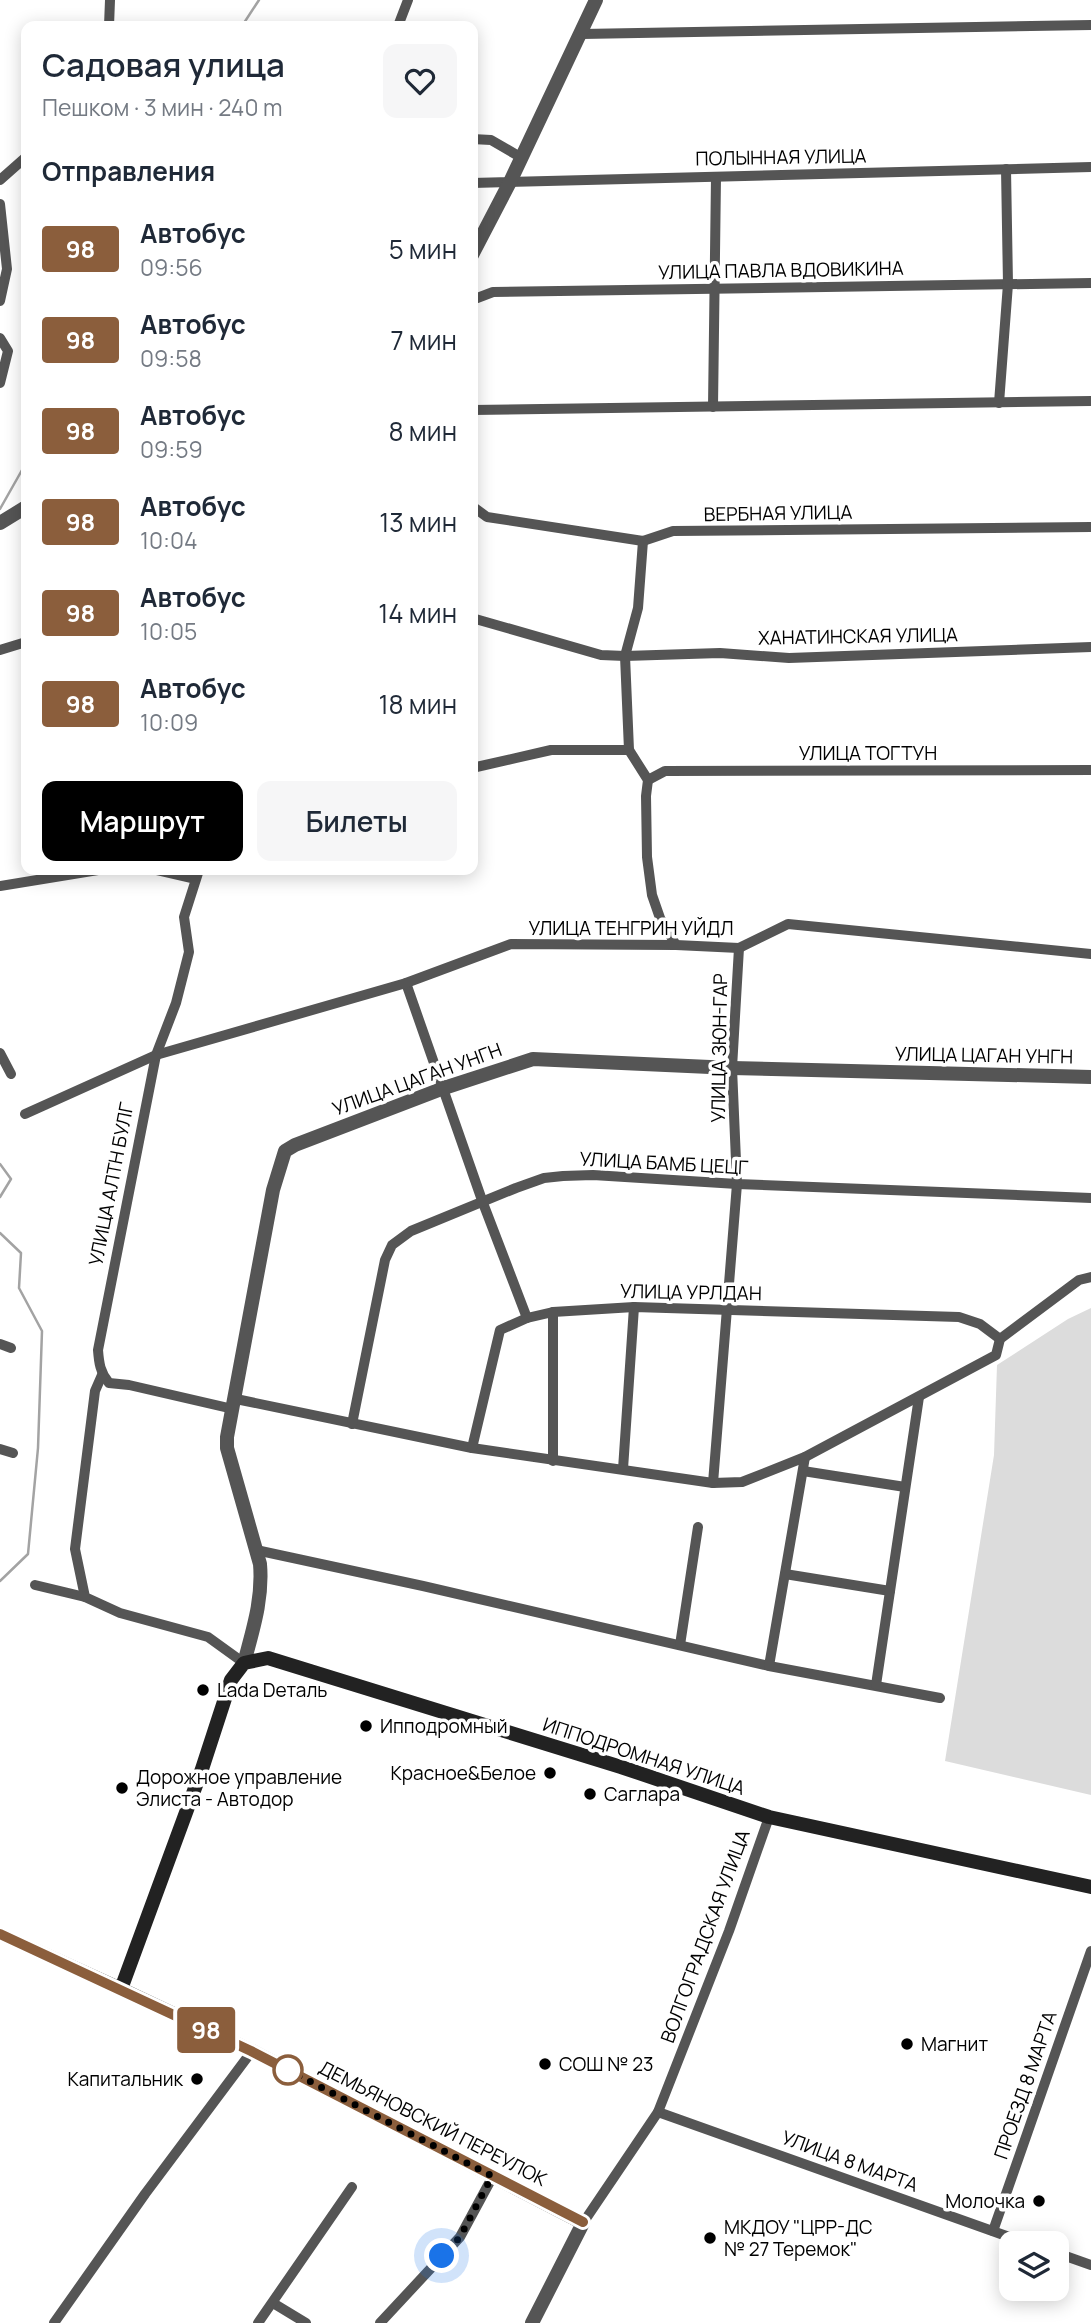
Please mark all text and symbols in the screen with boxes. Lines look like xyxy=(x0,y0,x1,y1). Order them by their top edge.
text: Садовая улица xyxy=(42,42,285,87)
button: heart xyxy=(383,44,457,118)
text: Пешком · 3 мин · 240 m xyxy=(42,91,283,123)
street label: ПОЛЫННАЯ УЛИЦА xyxy=(695,143,867,171)
text: Отправления xyxy=(42,153,215,189)
text: Автобус xyxy=(140,215,246,251)
text: 5 мин xyxy=(389,231,457,267)
text: 98 xyxy=(66,232,95,265)
text: 09:56 xyxy=(140,251,203,283)
street label: УЛИЦА ПАВЛА ВДОВИКИНА xyxy=(658,255,904,285)
text: Автобус xyxy=(140,306,246,342)
text: 7 мин xyxy=(391,322,457,358)
text: 98 xyxy=(66,323,95,356)
text: 09:58 xyxy=(140,342,202,374)
text: Автобус xyxy=(140,397,246,433)
text: 8 мин xyxy=(389,413,457,449)
text: 98 xyxy=(66,414,95,447)
text: 09:59 xyxy=(140,433,203,465)
text: Автобус xyxy=(140,488,246,524)
street label: ВЕРБНАЯ УЛИЦА xyxy=(703,499,853,527)
text: 13 мин xyxy=(379,504,457,540)
text: 98 xyxy=(66,505,95,538)
text: 10:04 xyxy=(140,524,197,556)
text: Автобус xyxy=(140,579,246,615)
text: 14 мин xyxy=(378,595,457,631)
text: 98 xyxy=(66,596,95,629)
text: 10:05 xyxy=(140,615,197,647)
street label: ХАНАТИНСКАЯ УЛИЦА xyxy=(758,621,958,651)
text: Автобус xyxy=(140,670,246,706)
text: 18 мин xyxy=(378,686,457,722)
text: 98 xyxy=(66,687,95,720)
text: 10:09 xyxy=(140,706,198,738)
street label: УЛИЦА ТОГТУН xyxy=(799,740,937,766)
button: Маршрут xyxy=(42,781,243,861)
button: Билеты xyxy=(257,781,457,861)
street label: УЛИЦА ТЕНГРИН УЙДЛ xyxy=(529,915,733,941)
street label: УЛИЦА ЗЮН-ГАР xyxy=(705,973,733,1123)
street label: УЛИЦА ЦАГАН УНГН xyxy=(329,1036,505,1122)
street label: УЛИЦА ЦАГАН УНГН xyxy=(895,1040,1073,1070)
street label: УЛИЦА АЛТН БУЛГ xyxy=(82,1100,140,1268)
street label: УЛИЦА БАМБ ЦЕЦГ xyxy=(579,1146,749,1180)
street label: УЛИЦА УРЛДАН xyxy=(620,1278,762,1306)
place label: Lada Dеталь xyxy=(217,1677,328,1703)
marker: Lada Dеталь xyxy=(195,1682,211,1698)
street label: ИППОДРОМНАЯ УЛИЦА xyxy=(540,1711,748,1801)
place label: Ипподромный xyxy=(380,1713,508,1739)
marker: Ипподромный xyxy=(358,1718,374,1734)
place label: Красное&Белое xyxy=(391,1760,536,1786)
place label: Дорожное управление Элиста - Автодор xyxy=(136,1764,342,1812)
marker: Красное&Белое xyxy=(542,1765,558,1781)
marker: Дорожное управление Элиста - Автодор xyxy=(114,1780,130,1796)
place label: Саглара xyxy=(604,1781,680,1807)
marker: Саглара xyxy=(582,1786,598,1802)
street label: ВОЛГОГРАДСКАЯ УЛИЦА xyxy=(654,1826,756,2046)
line badge: 98 xyxy=(174,2007,238,2053)
street label: ПРОЕЗД 8 МАРТА xyxy=(987,2007,1063,2163)
text: 98 xyxy=(191,2013,221,2046)
place label: Магнит xyxy=(921,2031,988,2057)
marker: Магнит xyxy=(899,2036,915,2052)
place label: СОШ № 23 xyxy=(559,2051,654,2077)
street label: ДЕМЬЯНОВСКИЙ ПЕРЕУЛОК xyxy=(315,2054,552,2192)
unlabelled marker xyxy=(273,2055,303,2085)
marker: СОШ № 23 xyxy=(537,2056,553,2072)
place label: Капитальник xyxy=(67,2066,184,2092)
marker: Капитальник xyxy=(189,2071,205,2087)
street label: УЛИЦА 8 МАРТА xyxy=(778,2124,922,2198)
place label: Молочка xyxy=(945,2188,1025,2214)
marker: Молочка xyxy=(1031,2193,1047,2209)
place label: МКДОУ "ЦРР-ДС № 27 Теремок" xyxy=(724,2214,873,2262)
marker: МКДОУ "ЦРР-ДС № 27 Теремок" xyxy=(702,2230,718,2246)
map controls xyxy=(999,2231,1069,2301)
button: layers xyxy=(999,2231,1069,2301)
your location xyxy=(424,2238,459,2273)

